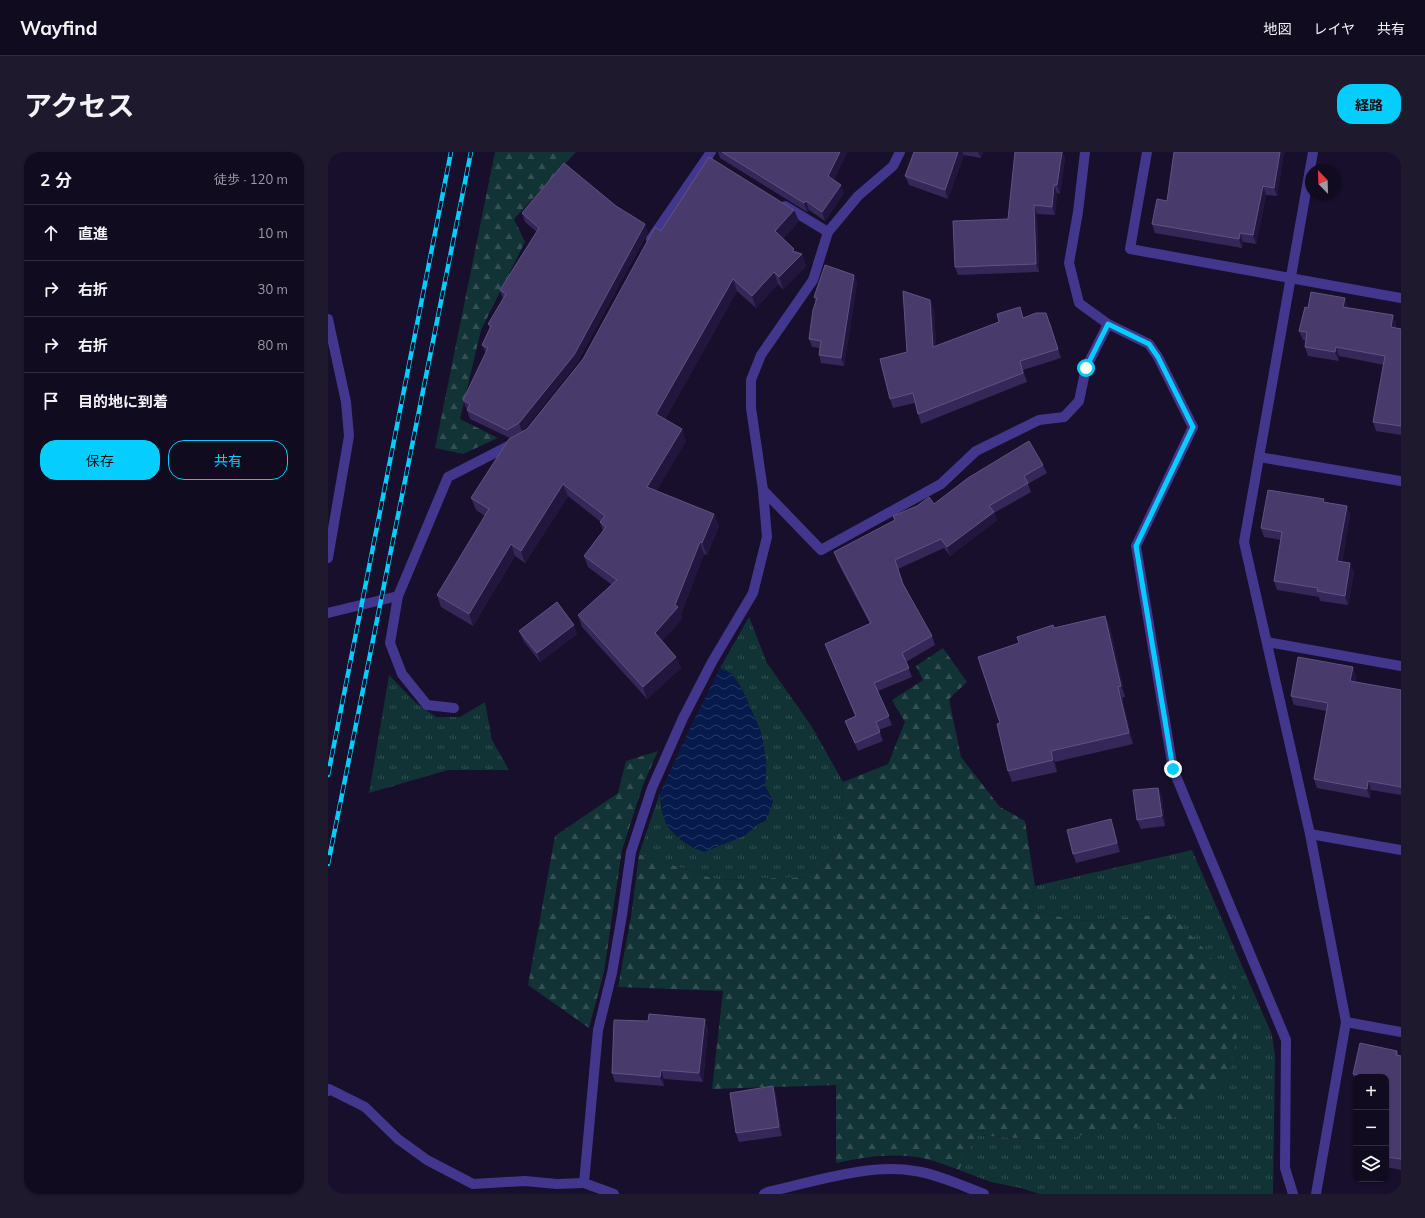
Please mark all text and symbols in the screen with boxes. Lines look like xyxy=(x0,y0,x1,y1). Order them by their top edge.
text: Wayfind xyxy=(20,16,97,40)
text: 地図 xyxy=(1263,20,1291,38)
text: レイヤ xyxy=(1313,20,1355,38)
text: 共有 xyxy=(1377,20,1405,38)
button: 経路 xyxy=(1337,84,1401,124)
text: アクセス xyxy=(24,88,135,123)
north arrow xyxy=(1305,164,1341,200)
text: 2 分 xyxy=(40,169,72,190)
text: 徒歩 · 120 m xyxy=(214,171,288,187)
icon: ahead xyxy=(40,222,62,244)
text: 直進 xyxy=(78,224,108,243)
text: 10 m xyxy=(258,225,288,241)
icon: right xyxy=(40,278,62,300)
text: 右折 xyxy=(78,280,108,299)
text: 30 m xyxy=(258,281,288,297)
icon: right xyxy=(40,334,62,356)
text: 右折 xyxy=(78,336,108,355)
text: 80 m xyxy=(258,337,288,353)
route start xyxy=(1077,359,1095,377)
icon: arrive xyxy=(40,390,62,412)
text: 目的地に到着 xyxy=(78,392,168,411)
button: 保存 xyxy=(40,440,160,480)
button: 共有 xyxy=(168,440,288,480)
route end xyxy=(1164,760,1182,778)
map controls xyxy=(1353,1074,1389,1182)
button: + xyxy=(1353,1074,1389,1110)
button: − xyxy=(1353,1110,1389,1146)
button: layers xyxy=(1353,1146,1389,1182)

